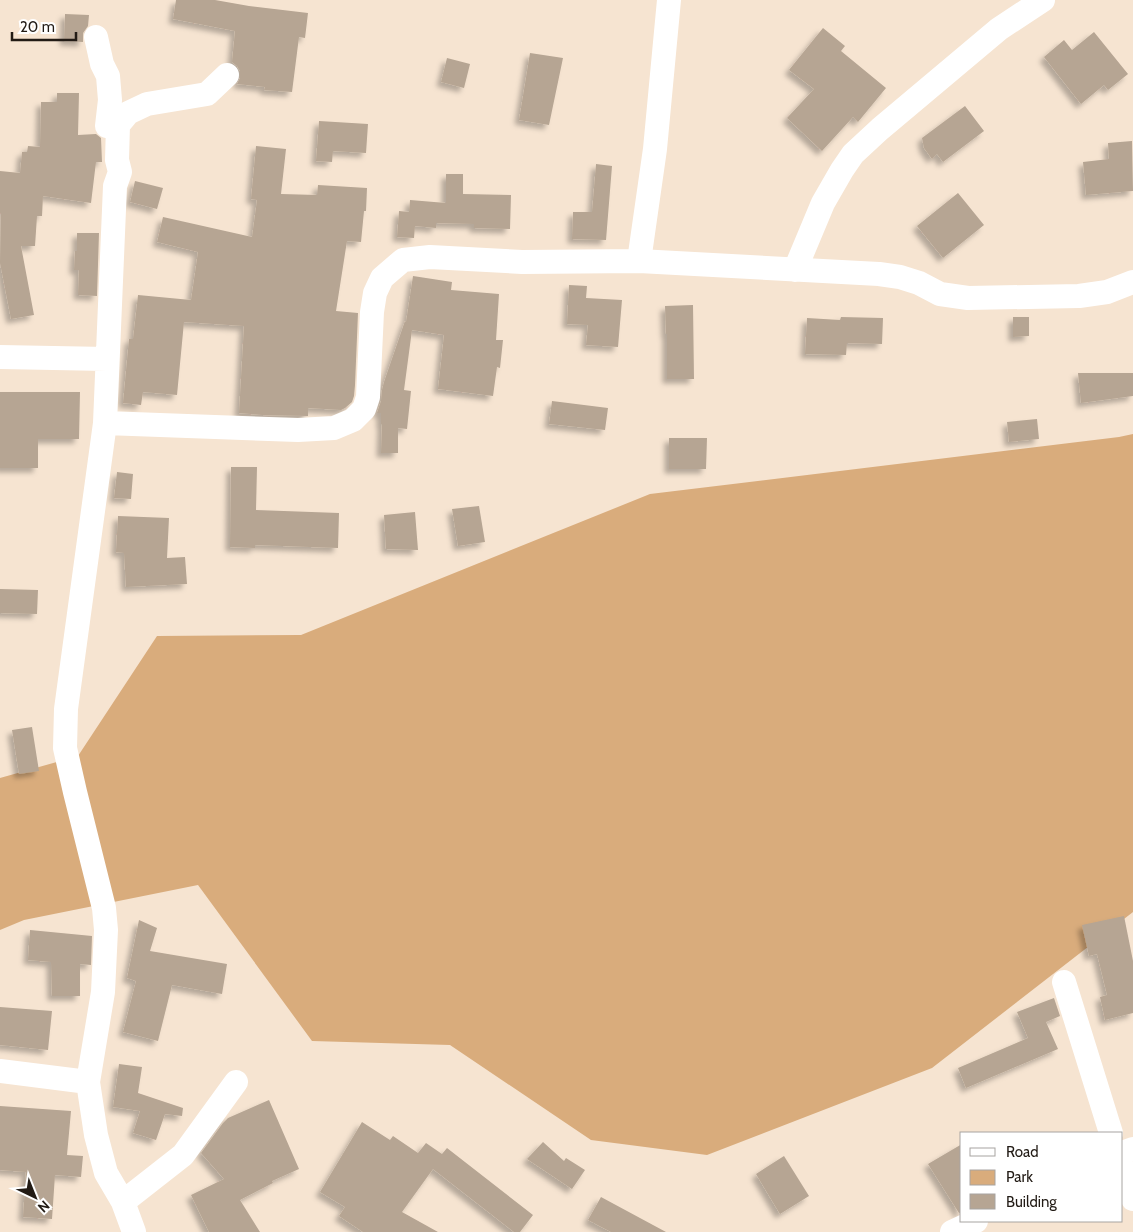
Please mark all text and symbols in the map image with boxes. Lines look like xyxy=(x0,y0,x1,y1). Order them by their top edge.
scale bar xyxy=(12,10,76,42)
text: 20 m xyxy=(20,18,55,36)
legend xyxy=(960,1132,1123,1222)
text: Road xyxy=(1006,1143,1039,1161)
text: Park xyxy=(1006,1168,1033,1186)
north arrow xyxy=(10,1172,60,1222)
text: Building xyxy=(1006,1193,1057,1211)
text: N xyxy=(34,1197,54,1216)

